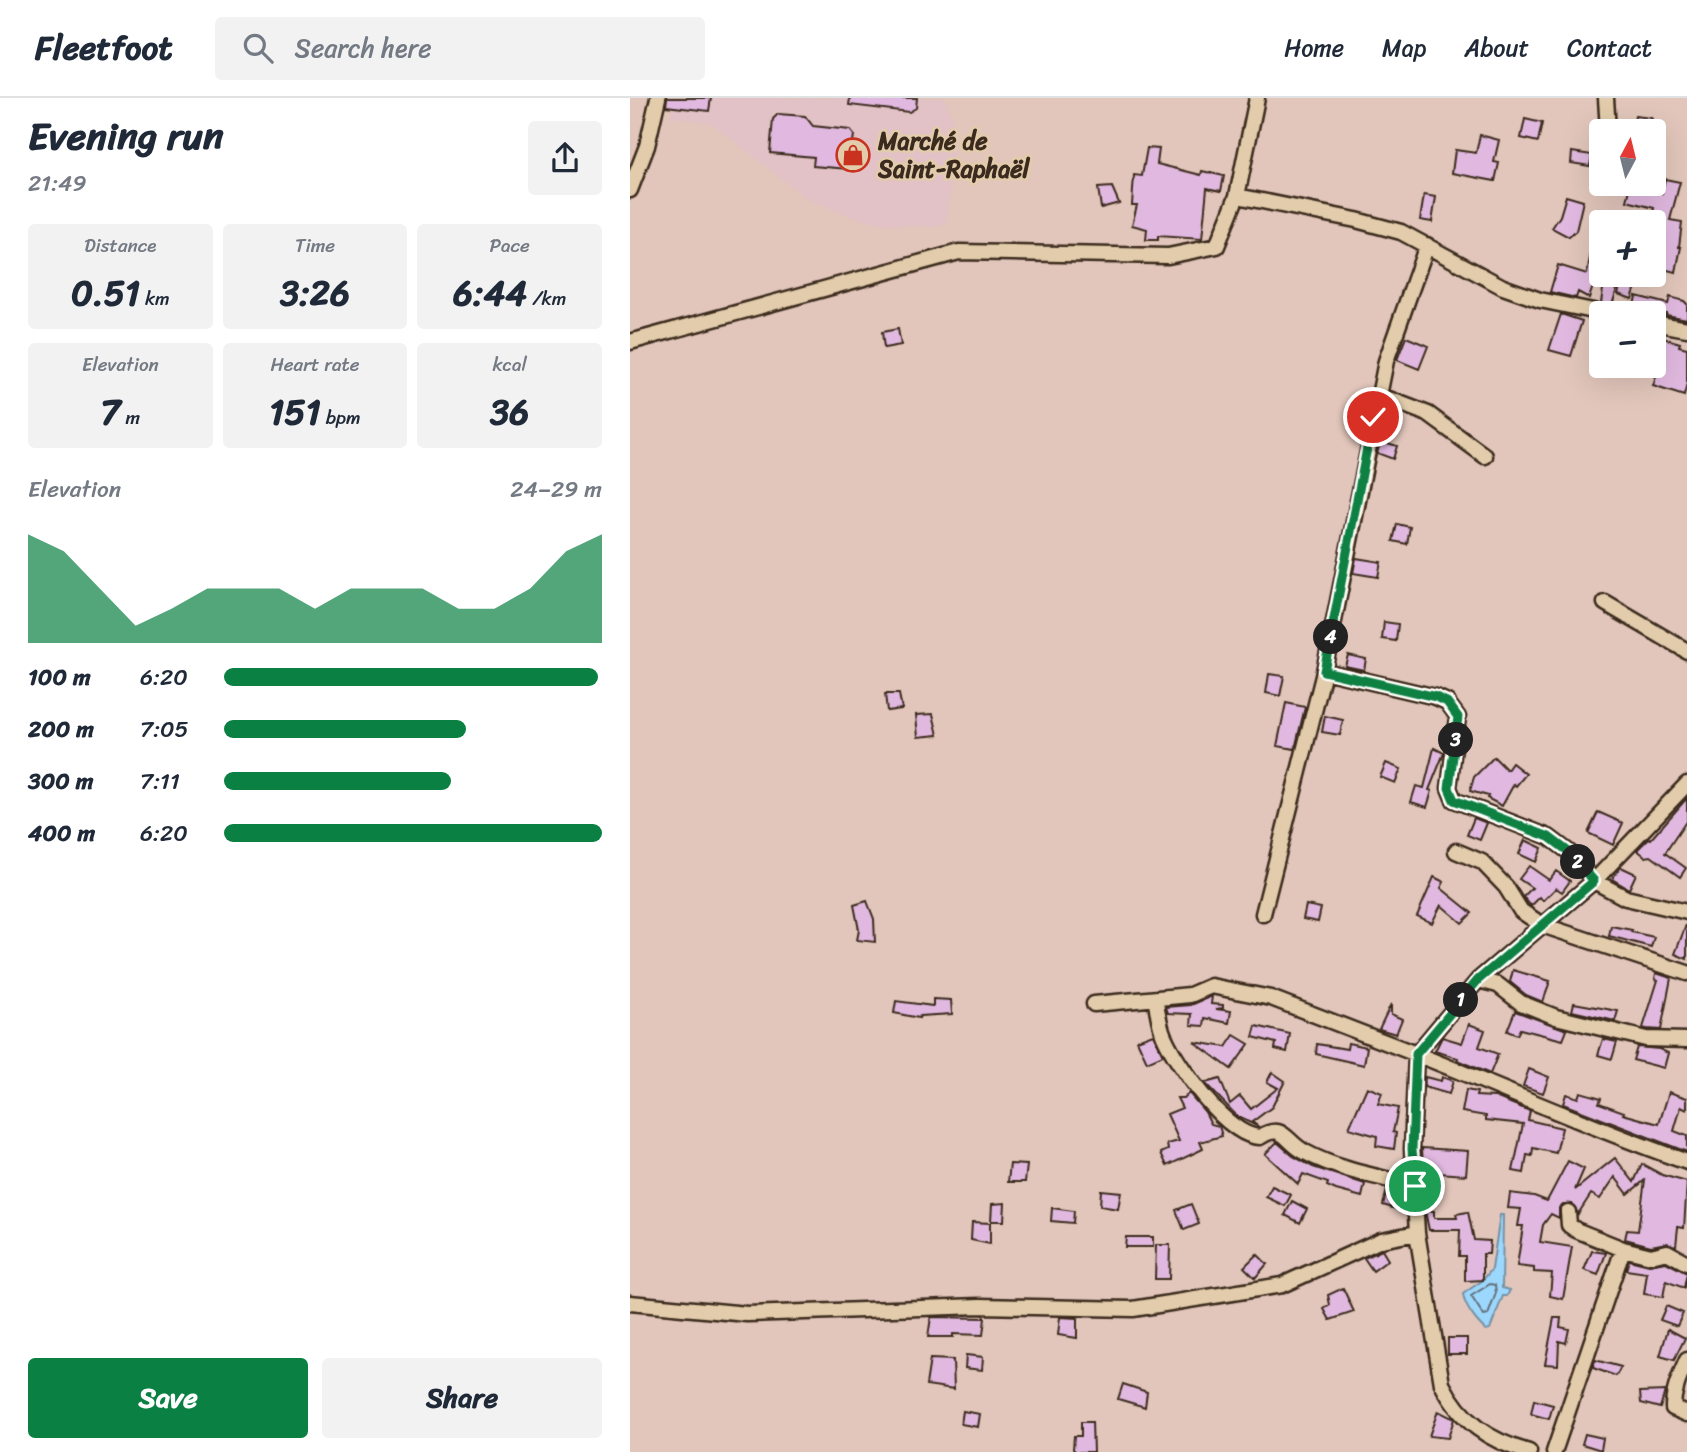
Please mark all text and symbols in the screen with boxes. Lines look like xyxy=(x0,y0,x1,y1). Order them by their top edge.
search box xyxy=(215,17,705,80)
text: Fleetfoot xyxy=(35,19,173,77)
text: Search here xyxy=(295,25,432,71)
text: Home xyxy=(1284,27,1344,69)
text: Map xyxy=(1382,27,1426,69)
text: About xyxy=(1464,27,1529,69)
text: Contact xyxy=(1567,27,1652,69)
icon: search xyxy=(239,29,277,67)
text: Evening run xyxy=(28,103,224,170)
north arrow xyxy=(1589,119,1666,196)
map controls xyxy=(1589,119,1666,378)
place label: Marché de Saint-Raphaël xyxy=(877,120,1031,190)
button: share xyxy=(528,121,602,195)
shop icon: Marché de Saint-Raphaël xyxy=(834,136,872,174)
text: 21:49 xyxy=(28,163,87,204)
button: + xyxy=(1589,210,1666,287)
text: Distance xyxy=(84,229,156,262)
text: Time xyxy=(295,229,335,262)
text: Pace xyxy=(490,229,530,262)
text: 0.51 xyxy=(71,262,140,324)
text: 3:26 xyxy=(280,262,350,324)
text: 6:44 xyxy=(453,262,527,324)
text: km xyxy=(140,282,170,315)
text: /km xyxy=(527,282,566,315)
button: − xyxy=(1589,301,1666,378)
text: Elevation xyxy=(82,348,159,381)
text: Heart rate xyxy=(270,348,360,381)
text: kcal xyxy=(492,348,527,381)
text: 7 xyxy=(101,381,121,443)
text: 151 xyxy=(269,381,321,443)
text: 36 xyxy=(490,381,529,443)
pin xyxy=(1343,387,1403,447)
icon: check xyxy=(1354,398,1392,436)
text: m xyxy=(121,401,140,434)
text: bpm xyxy=(321,401,361,434)
text: Elevation xyxy=(28,469,121,510)
text: 24–29 m xyxy=(510,469,602,510)
pin: 4 xyxy=(1314,620,1348,654)
text: 4 xyxy=(1325,620,1336,653)
text: 100 m xyxy=(28,657,91,698)
text: 6:20 xyxy=(140,657,188,698)
text: 200 m xyxy=(28,709,94,750)
text: 7:05 xyxy=(140,709,189,750)
pin: 3 xyxy=(1438,722,1474,758)
text: 3 xyxy=(1450,723,1461,756)
text: 300 m xyxy=(28,761,93,802)
text: 7:11 xyxy=(140,761,180,802)
text: 400 m xyxy=(28,813,95,854)
text: 6:20 xyxy=(140,813,188,854)
pin: 2 xyxy=(1560,844,1595,880)
text: 2 xyxy=(1572,845,1583,878)
pin: 1 xyxy=(1444,982,1478,1018)
text: 1 xyxy=(1456,983,1465,1016)
pin xyxy=(1385,1156,1445,1216)
icon: arrive xyxy=(1396,1167,1434,1205)
button: Save xyxy=(28,1358,308,1438)
button: Share xyxy=(322,1358,602,1438)

